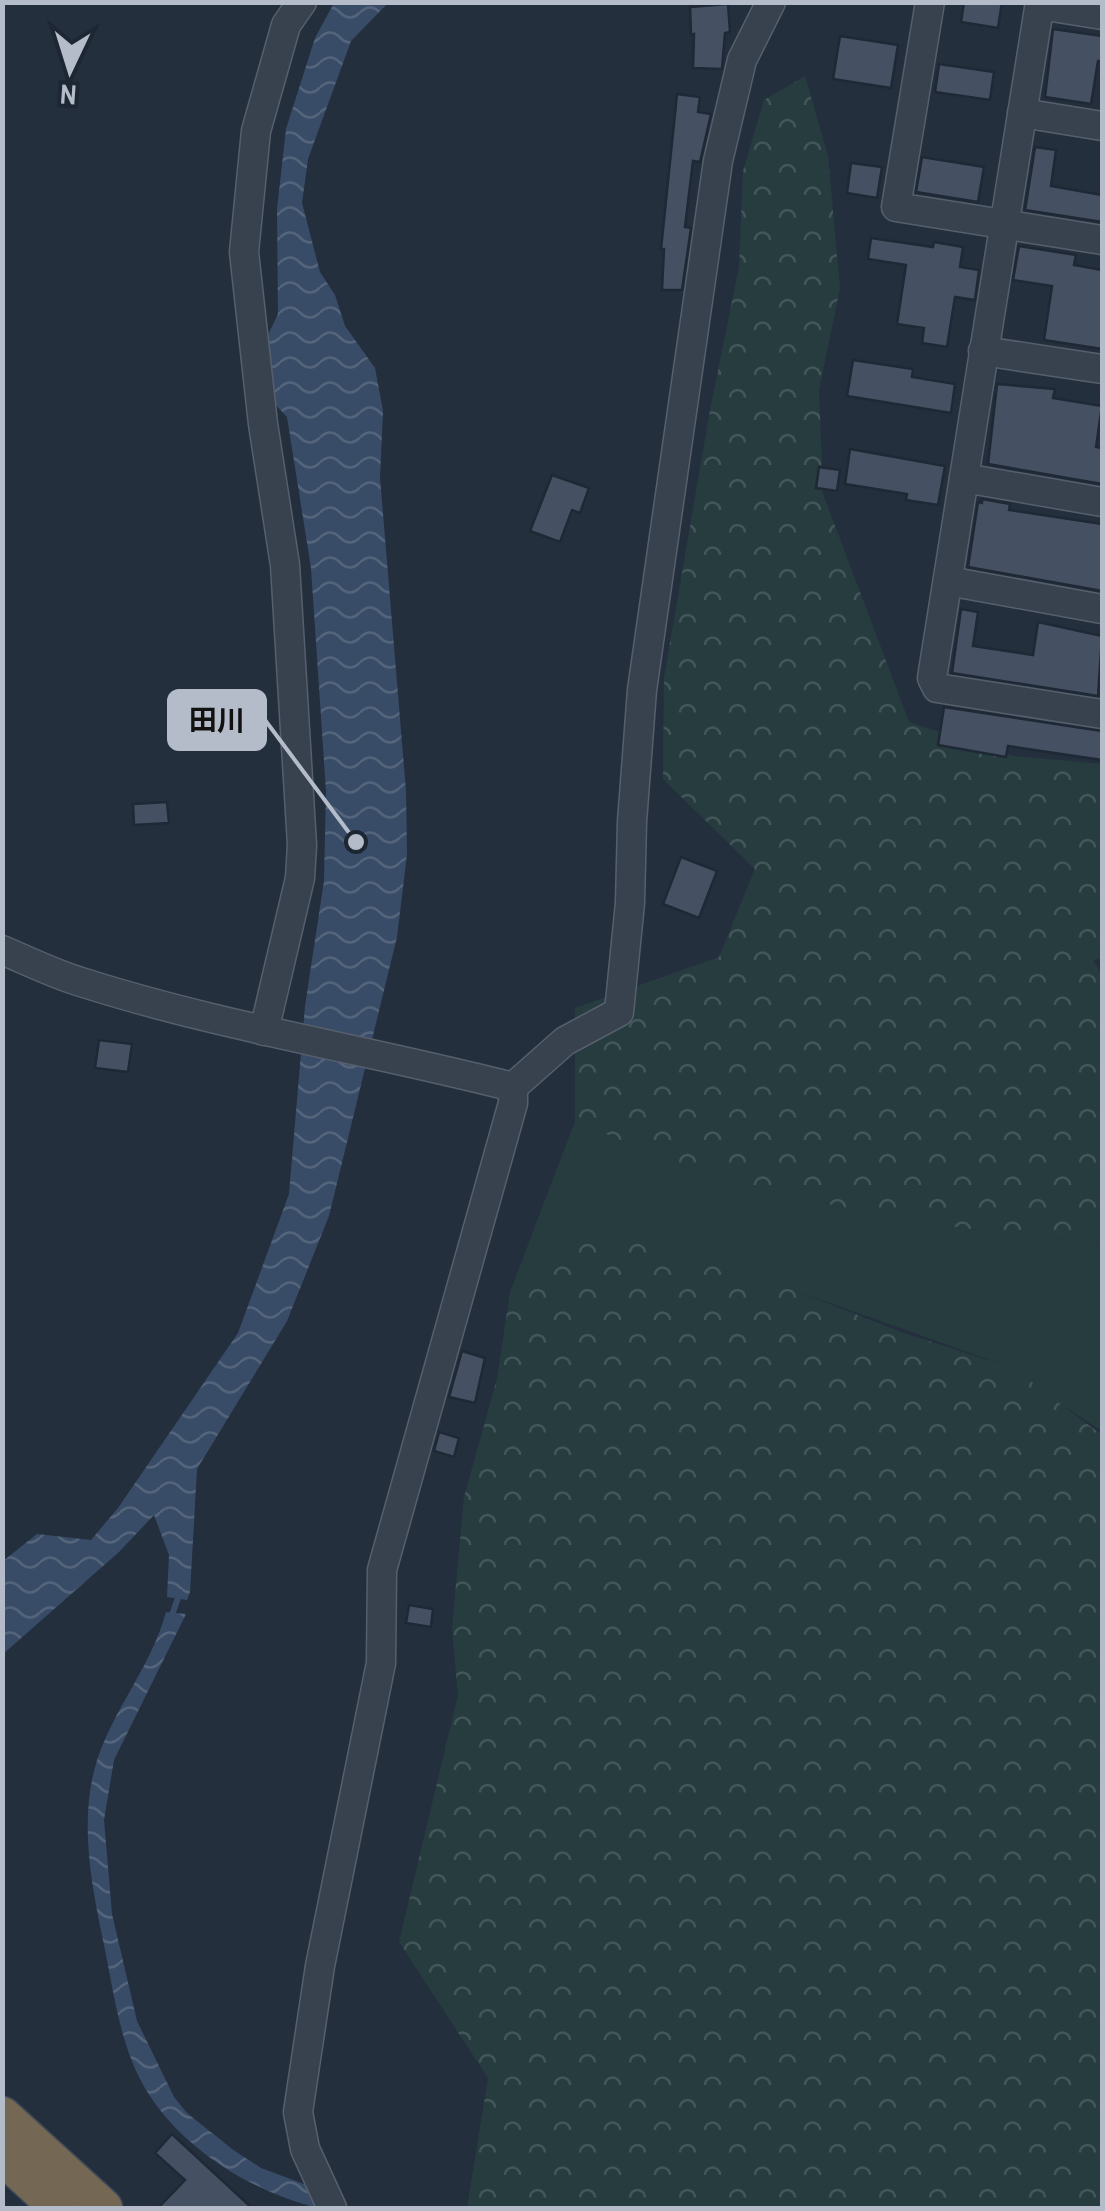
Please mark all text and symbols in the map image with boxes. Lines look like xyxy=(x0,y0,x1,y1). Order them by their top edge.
north arrow xyxy=(20,20,120,120)
text: N xyxy=(59,75,78,114)
callout: 田川 xyxy=(169,691,265,749)
text: 田川 xyxy=(189,701,245,739)

